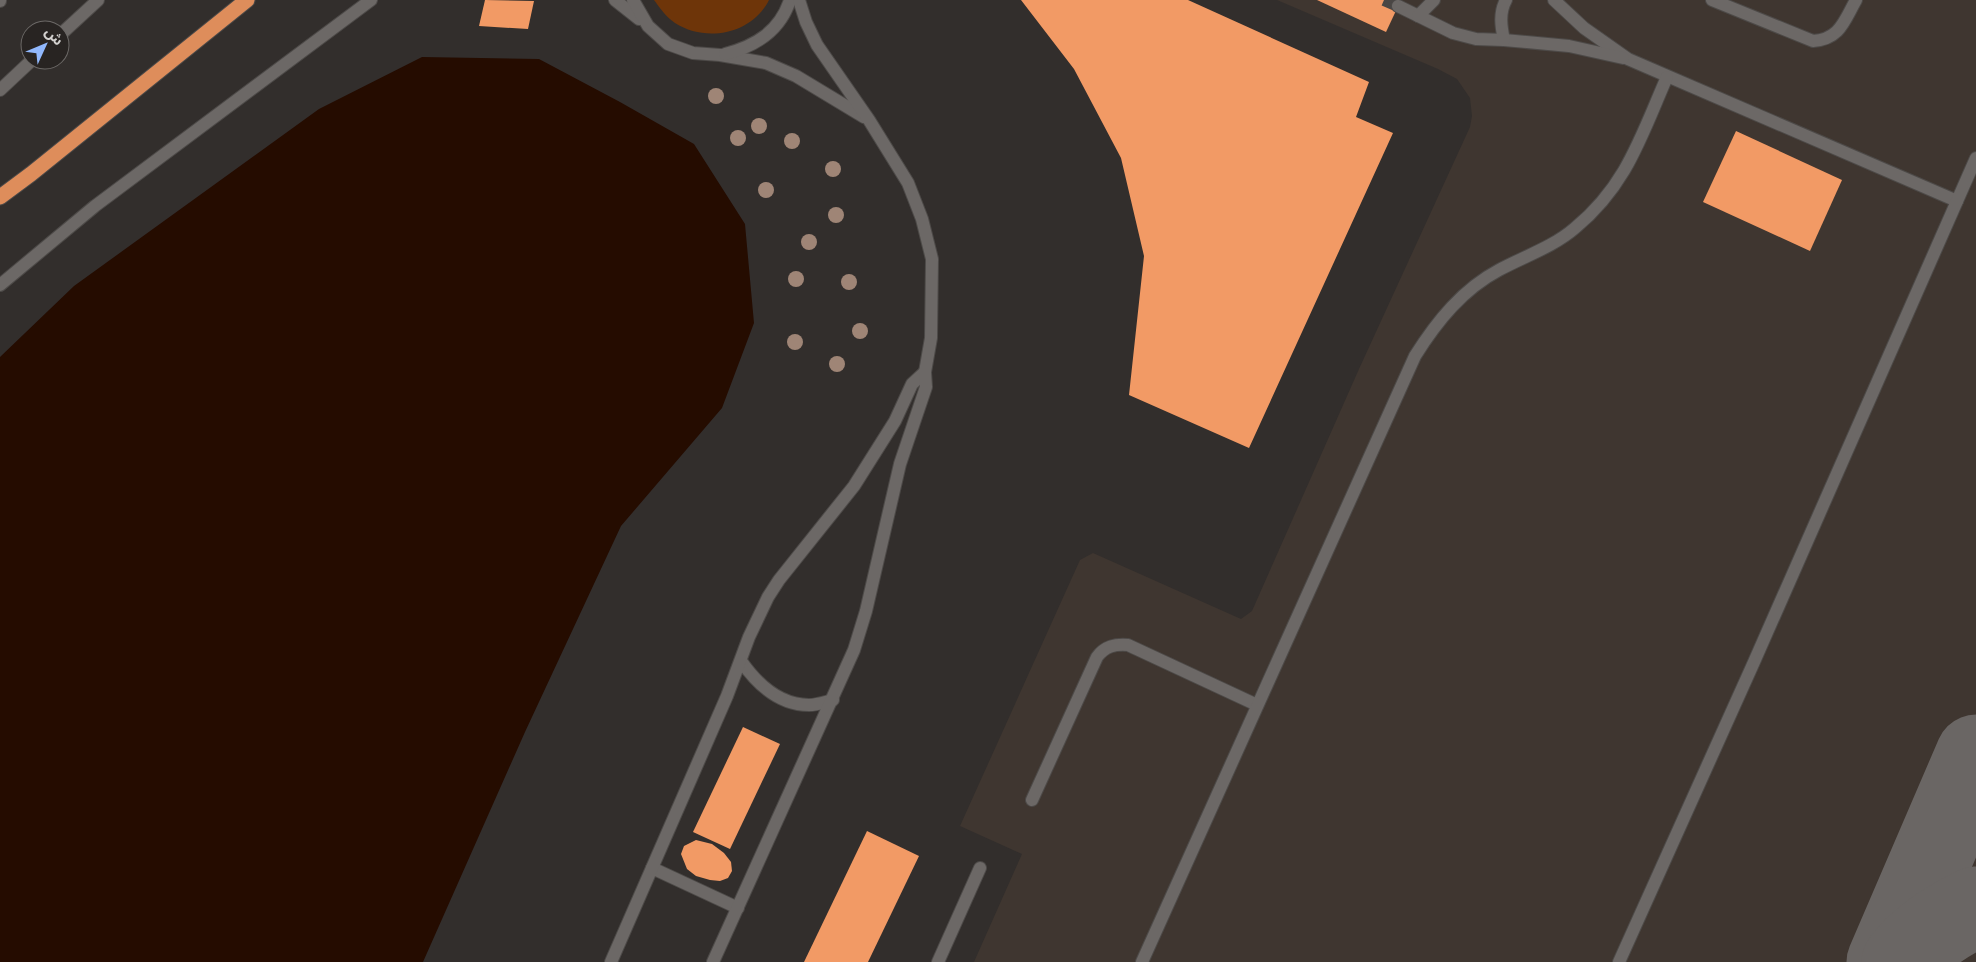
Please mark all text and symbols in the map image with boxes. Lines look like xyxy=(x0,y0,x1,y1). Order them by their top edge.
north arrow xyxy=(20,20,70,70)
text: ش xyxy=(41,23,67,49)

